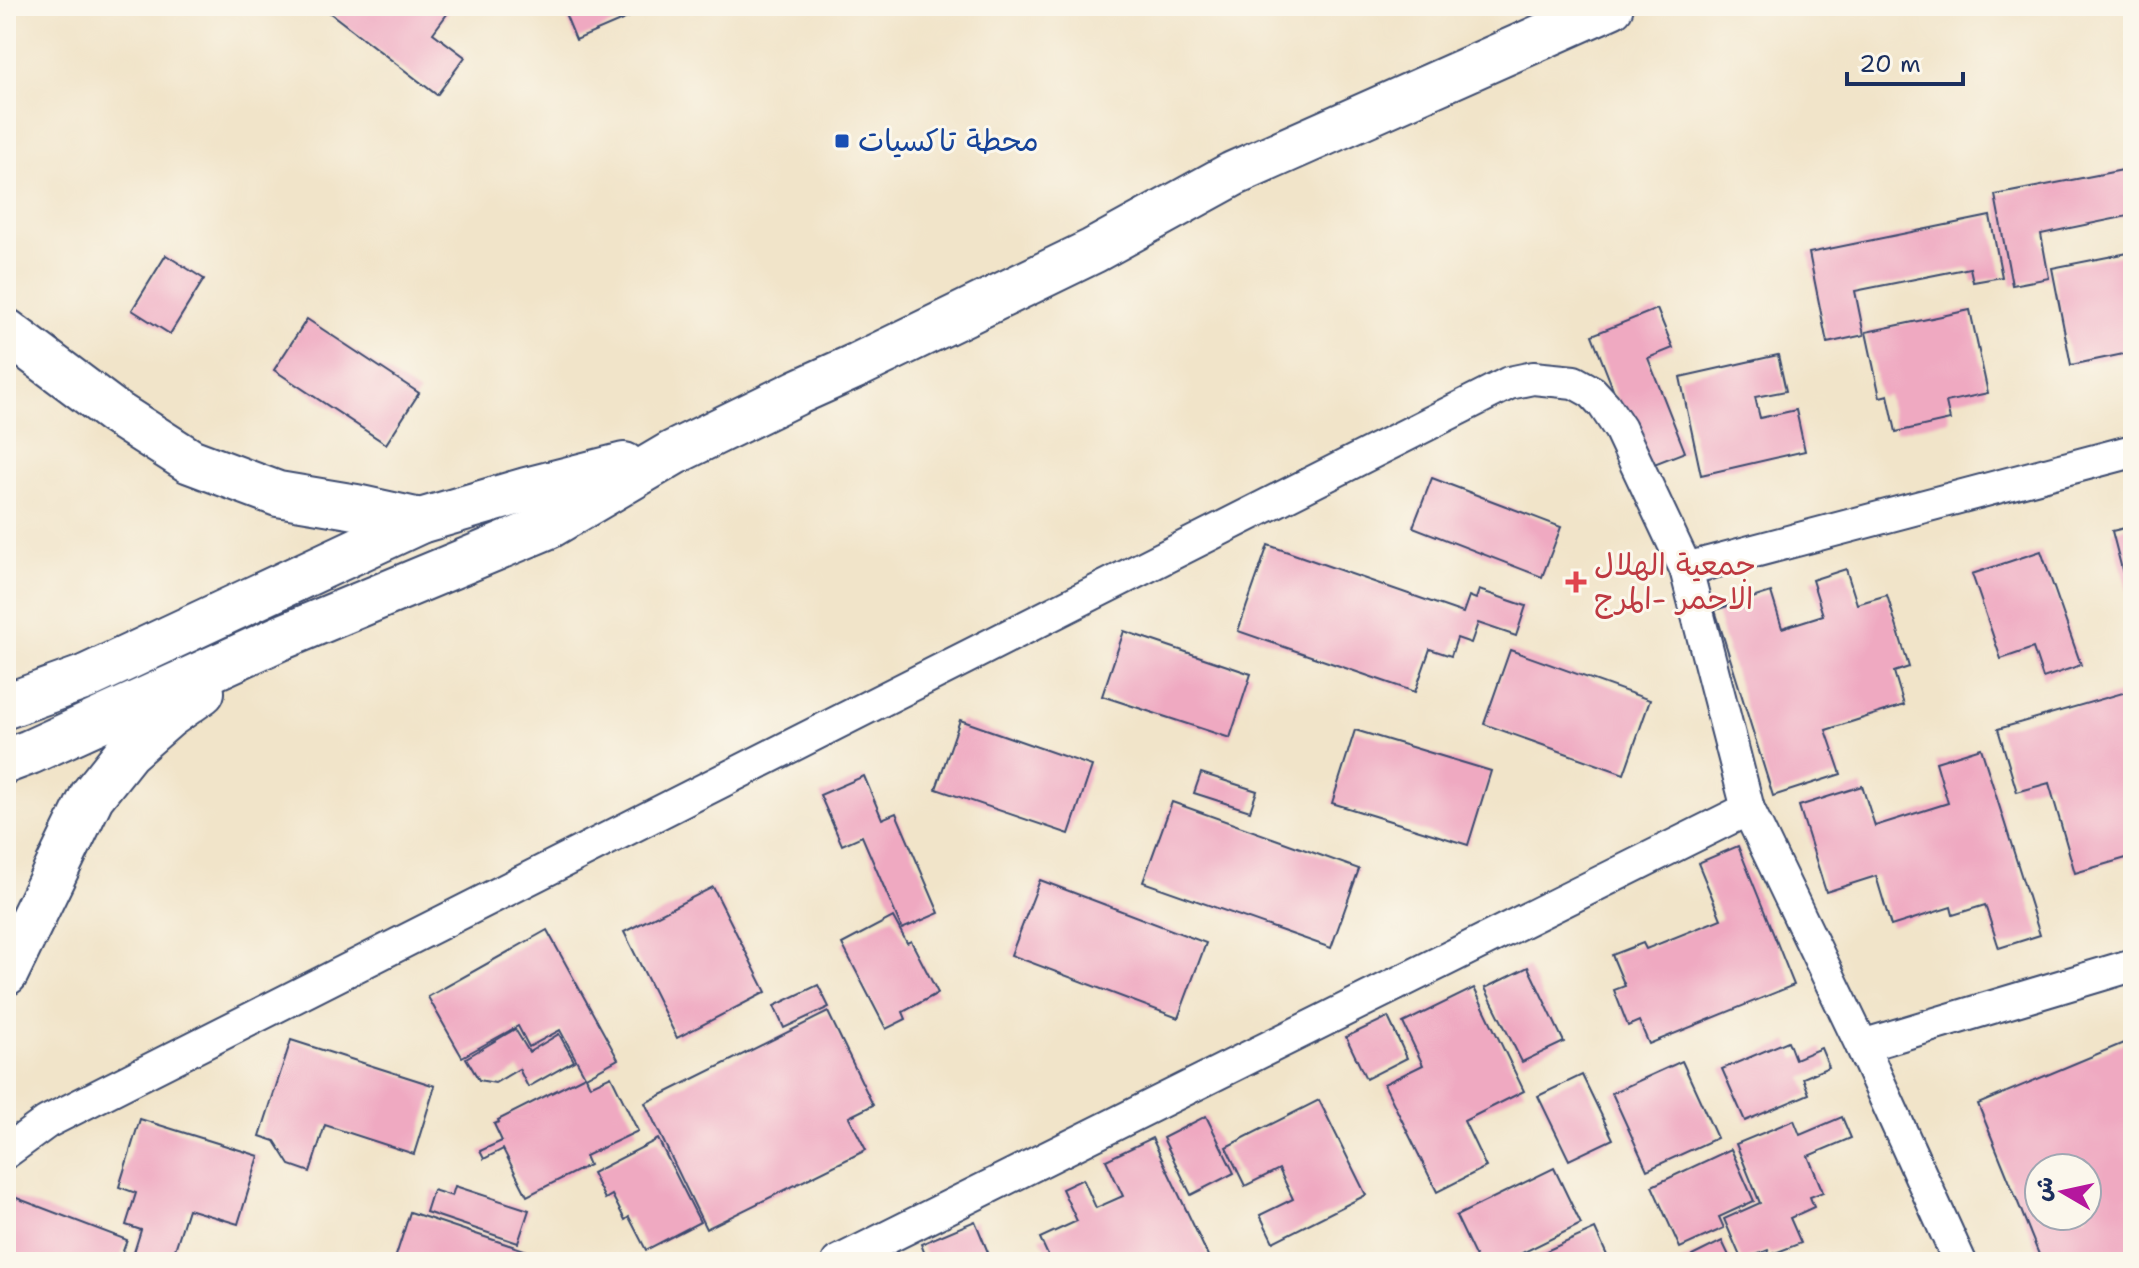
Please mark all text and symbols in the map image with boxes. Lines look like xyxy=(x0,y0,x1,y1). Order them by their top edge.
scale bar xyxy=(1847,36,1963,86)
text: 20 m xyxy=(1859,48,1921,80)
place label: محطة تاكسيات xyxy=(858,120,1039,161)
marker: محطة تاكسيات xyxy=(833,132,851,150)
place label: جمعية الهلال الاحمر -المرج xyxy=(1594,544,1756,619)
marker: جمعية الهلال الاحمر -المرج xyxy=(1565,571,1587,593)
north arrow xyxy=(2023,1152,2103,1232)
text: ش xyxy=(2028,1175,2060,1203)

